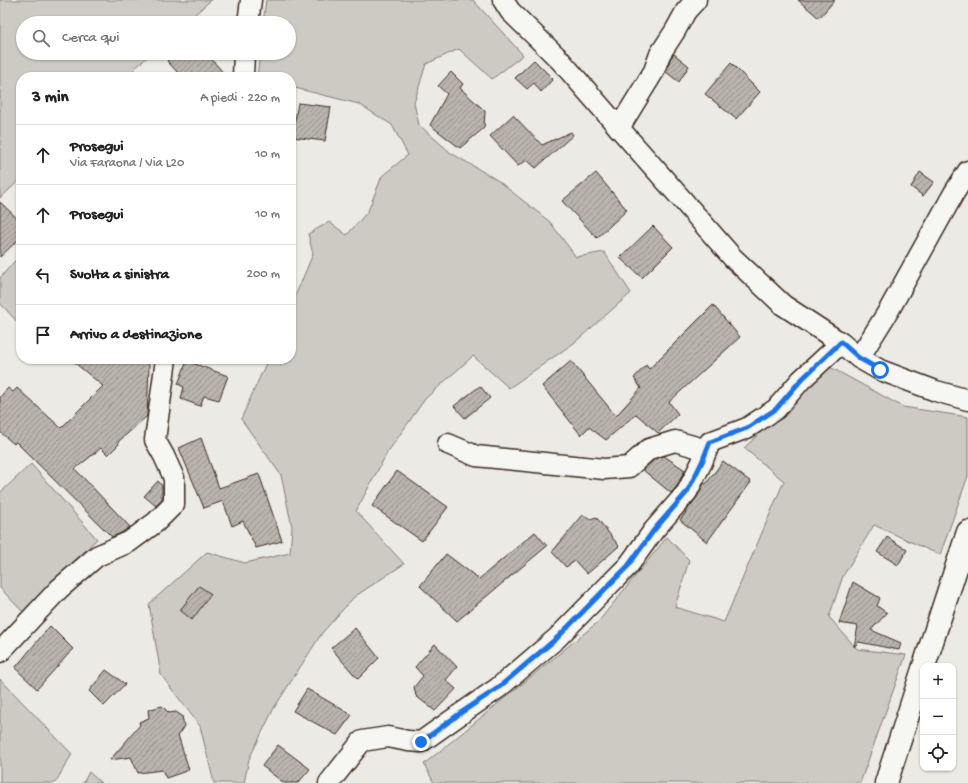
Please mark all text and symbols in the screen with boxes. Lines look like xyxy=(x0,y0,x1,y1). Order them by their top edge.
search box xyxy=(16,16,296,60)
icon: search xyxy=(30,27,52,49)
text: Cerca qui xyxy=(62,29,119,47)
text: 3 min xyxy=(32,88,69,108)
text: A piedi · 220 m xyxy=(200,91,280,106)
text: Prosegui xyxy=(70,138,123,156)
icon: ahead xyxy=(32,144,54,166)
text: 10 m xyxy=(255,147,280,162)
text: Via Faraona / Via L20 xyxy=(70,156,184,171)
icon: ahead xyxy=(32,204,54,226)
text: Prosegui xyxy=(70,206,123,224)
text: 10 m xyxy=(255,207,280,222)
icon: left xyxy=(32,264,54,286)
text: Svolta a sinistra xyxy=(70,266,169,284)
text: 200 m xyxy=(247,267,280,282)
icon: arrive xyxy=(32,324,54,346)
text: Arrivo a destinazione xyxy=(70,326,202,344)
route start xyxy=(871,361,889,379)
map controls xyxy=(920,663,956,771)
button: + xyxy=(920,663,956,699)
button: − xyxy=(920,699,956,735)
route end xyxy=(412,733,430,751)
button: locate xyxy=(920,735,956,771)

